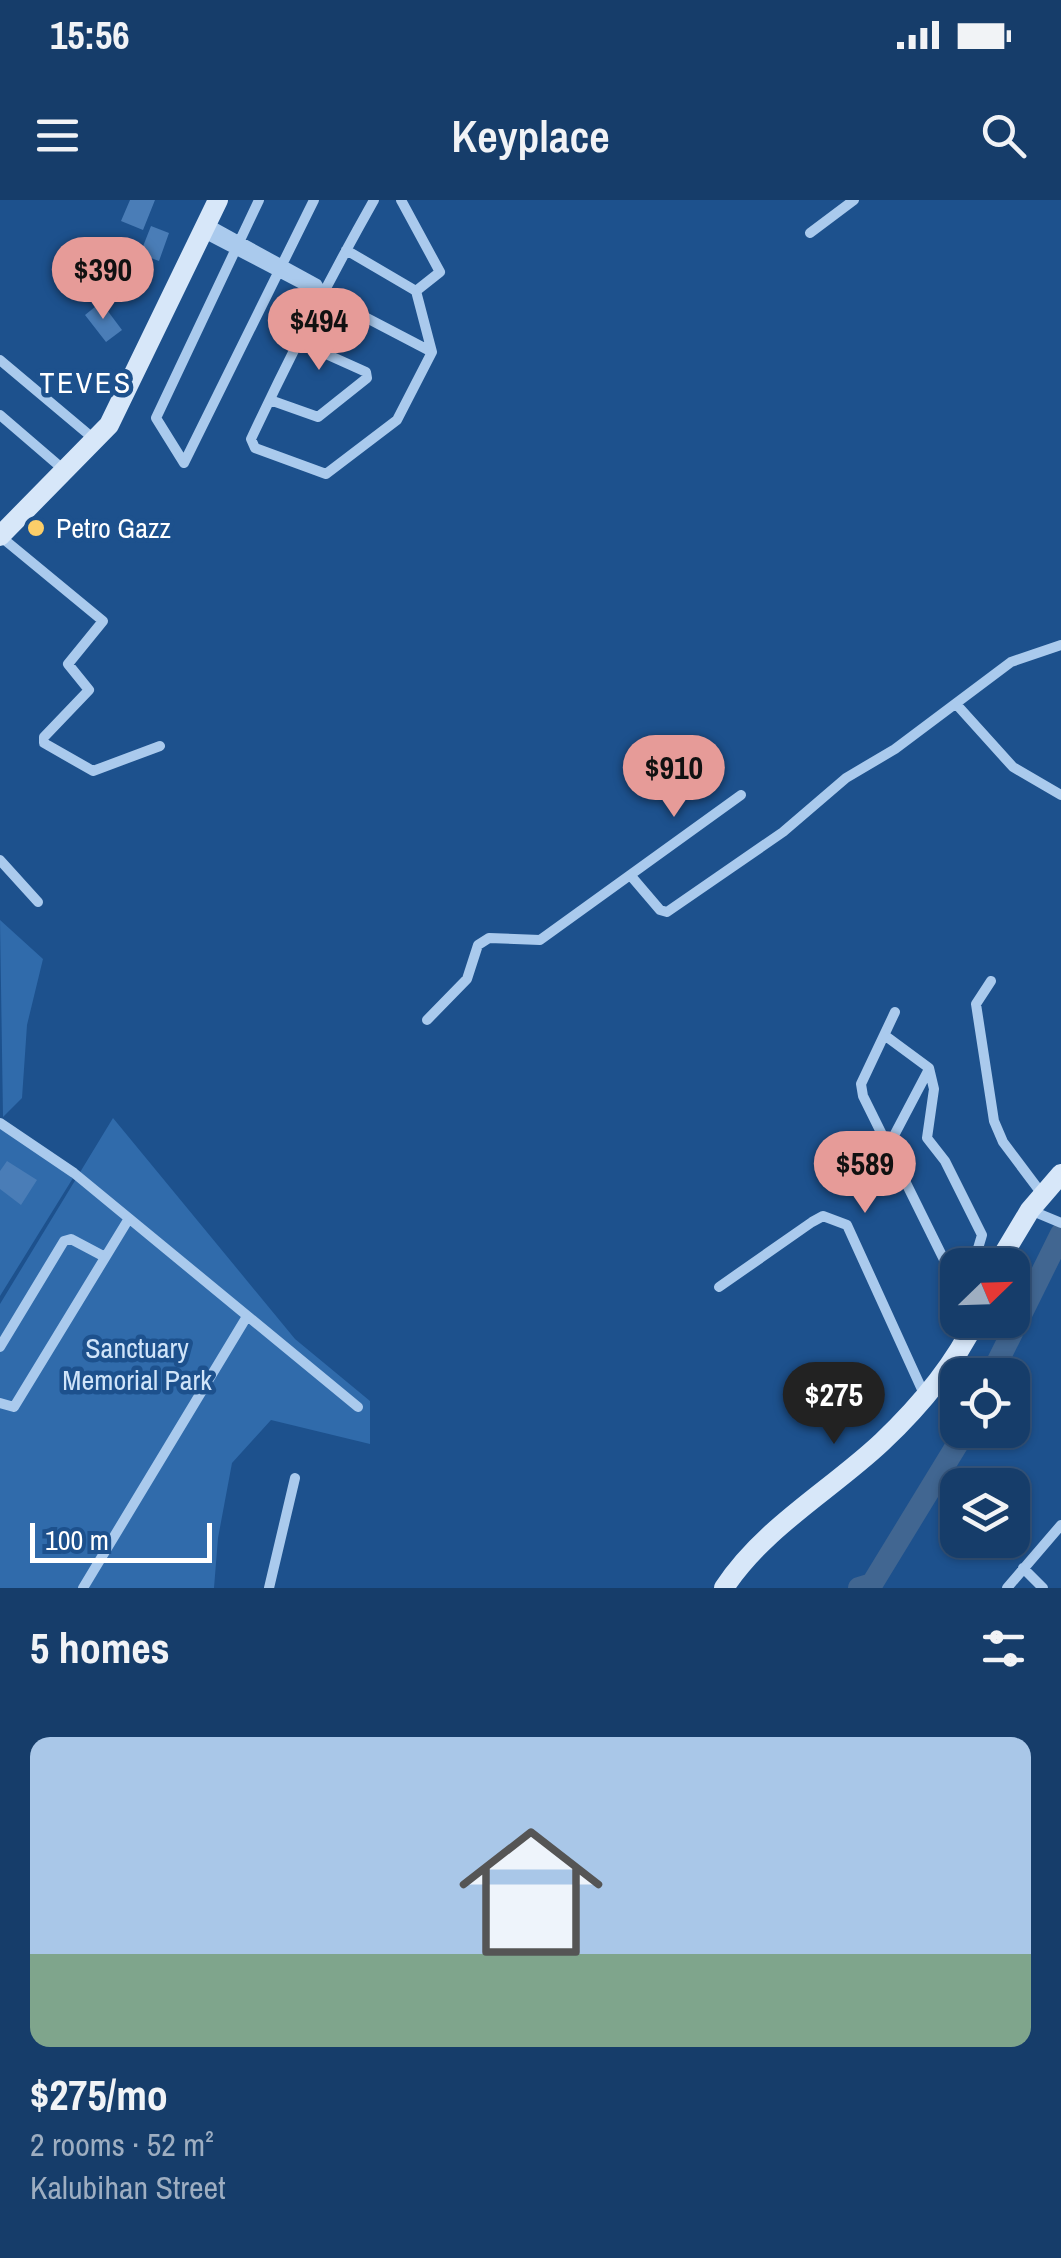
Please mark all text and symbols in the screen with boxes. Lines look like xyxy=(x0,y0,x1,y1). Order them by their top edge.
text: 15:56 xyxy=(50,10,130,61)
text: Keyplace xyxy=(451,105,610,166)
icon: menu xyxy=(30,108,85,163)
icon: search xyxy=(976,108,1031,163)
pin: $390 xyxy=(44,237,162,322)
text: $390 xyxy=(74,248,132,291)
pin: $494 xyxy=(260,288,378,373)
text: $494 xyxy=(290,299,348,342)
district label: TEVES xyxy=(39,362,133,402)
place label: Petro Gazz xyxy=(56,509,171,547)
marker: Petro Gazz xyxy=(25,517,47,539)
pin: $910 xyxy=(615,735,733,820)
text: $910 xyxy=(645,746,703,789)
pin: $589 xyxy=(806,1131,924,1216)
text: $589 xyxy=(836,1142,894,1185)
north arrow xyxy=(940,1248,1030,1338)
map controls xyxy=(940,1248,1030,1558)
park label: Sanctuary Memorial Park xyxy=(62,1329,212,1399)
button: locate xyxy=(940,1358,1030,1448)
pin: $275 xyxy=(775,1362,893,1447)
text: $275 xyxy=(805,1373,863,1416)
button: layers xyxy=(940,1468,1030,1558)
scale bar xyxy=(30,1518,212,1562)
text: 100 m xyxy=(45,1521,109,1559)
text: 5 homes xyxy=(30,1620,170,1676)
icon: filters xyxy=(976,1621,1031,1676)
icon: home xyxy=(441,1802,621,1982)
text: $275/mo xyxy=(30,2067,168,2123)
text: 2 rooms · 52 m² xyxy=(30,2123,214,2166)
text: Kalubihan Street xyxy=(30,2166,226,2209)

